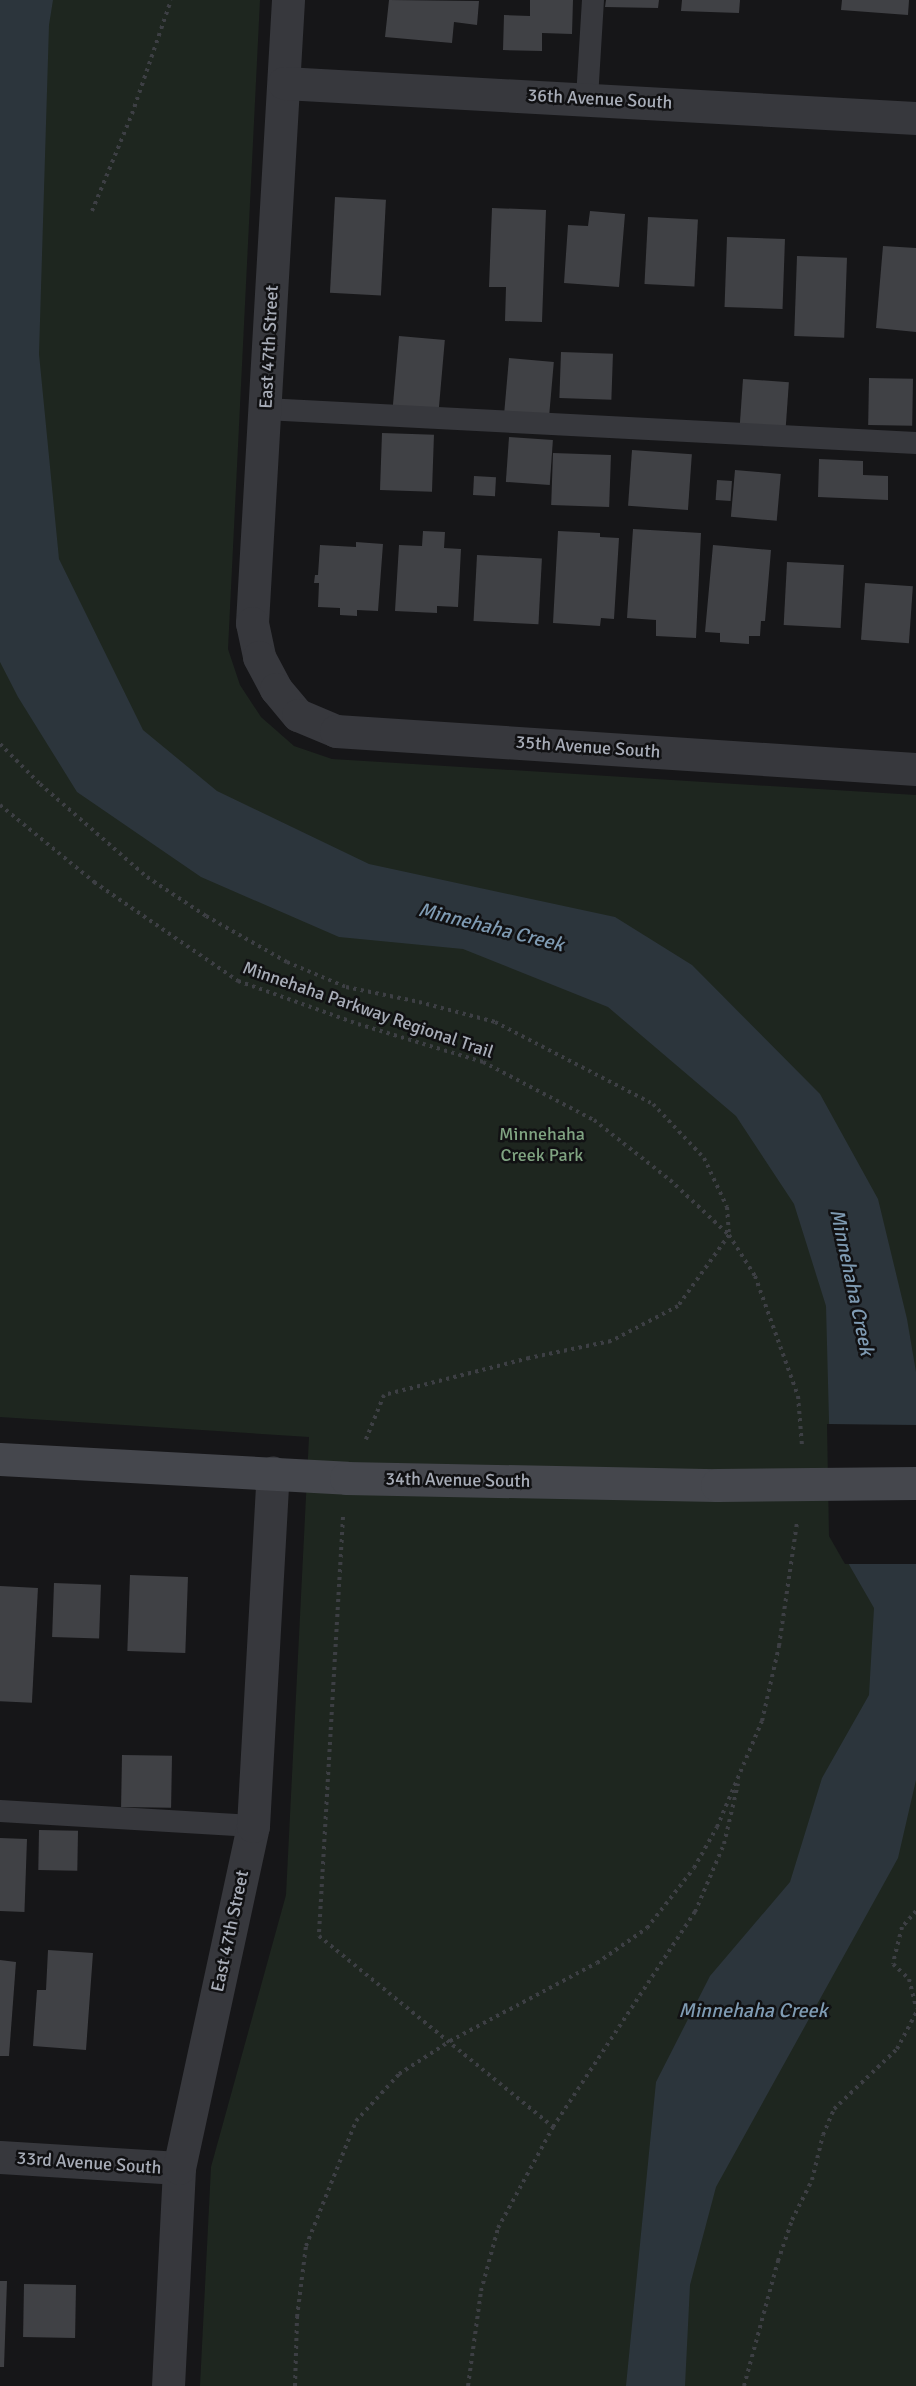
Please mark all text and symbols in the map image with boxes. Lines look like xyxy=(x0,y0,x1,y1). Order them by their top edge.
street label: 36th Avenue South xyxy=(527,84,673,114)
street label: East 47th Street xyxy=(255,285,283,409)
street label: 35th Avenue South xyxy=(515,731,661,763)
water label: Minnehaha Creek xyxy=(416,897,566,957)
street label: Minnehaha Parkway Regional Trail xyxy=(240,957,496,1063)
park label: Minnehaha Creek Park xyxy=(499,1124,585,1166)
water label: Minnehaha Creek xyxy=(825,1207,879,1357)
street label: 34th Avenue South xyxy=(385,1468,531,1492)
street label: East 47th Street xyxy=(207,1868,253,1994)
water label: Minnehaha Creek xyxy=(679,1998,827,2022)
street label: 33rd Avenue South xyxy=(16,2147,162,2179)

